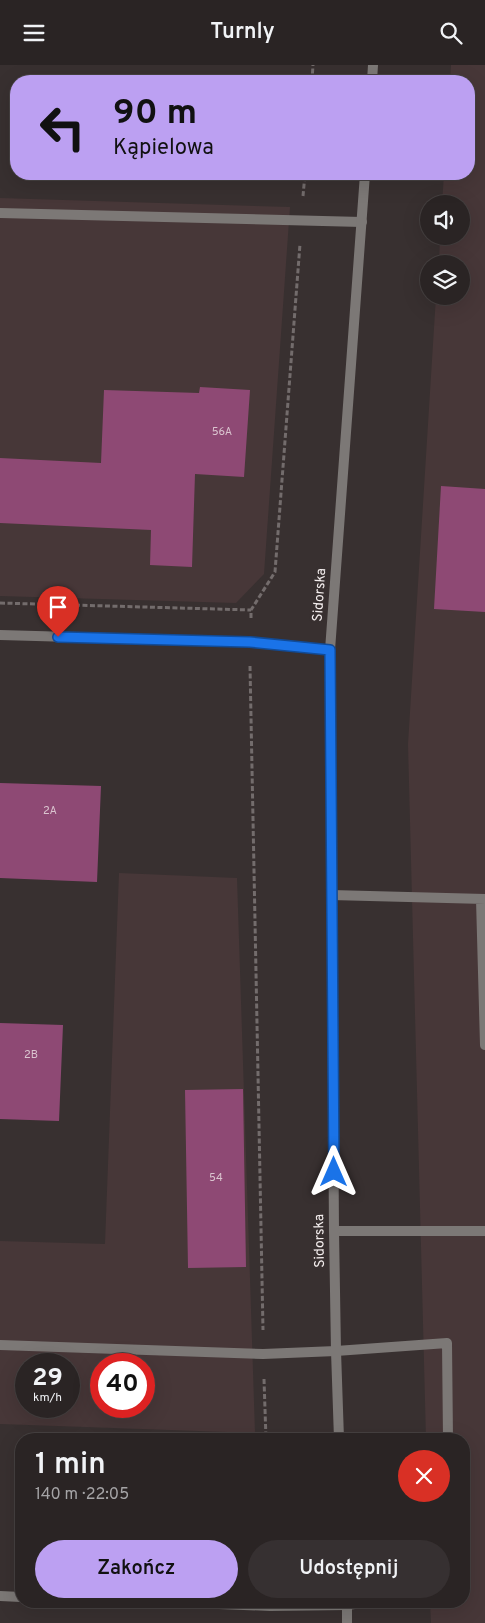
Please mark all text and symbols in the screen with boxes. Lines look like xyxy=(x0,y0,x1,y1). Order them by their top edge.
icon: menu xyxy=(20,19,48,47)
text: Turnly xyxy=(210,19,275,46)
icon: search xyxy=(437,19,465,47)
text: 90 m xyxy=(113,92,197,136)
icon: left xyxy=(30,95,95,160)
text: Kąpielowa xyxy=(113,135,214,162)
map controls xyxy=(420,195,470,305)
button: sound xyxy=(420,195,470,245)
button: layers xyxy=(420,255,470,305)
house number: 56A xyxy=(212,425,232,439)
street label: Sidorska xyxy=(310,568,330,622)
pin xyxy=(37,586,79,637)
icon: arrive xyxy=(44,593,72,621)
house number: 2A xyxy=(43,804,57,818)
house number: 2B xyxy=(24,1048,38,1062)
position arrow xyxy=(307,1145,359,1197)
house number: 54 xyxy=(209,1171,223,1185)
street label: Sidorska xyxy=(311,1214,329,1268)
speed limit sign: 40 xyxy=(90,1353,155,1418)
text: 29 xyxy=(32,1363,63,1395)
text: km/h xyxy=(33,1390,62,1406)
text: 1 min xyxy=(35,1447,106,1484)
button: close xyxy=(398,1450,450,1502)
text: 140 m · 22:05 xyxy=(35,1485,129,1505)
button: Zakończ xyxy=(35,1540,238,1598)
button: Udostępnij xyxy=(248,1540,450,1598)

